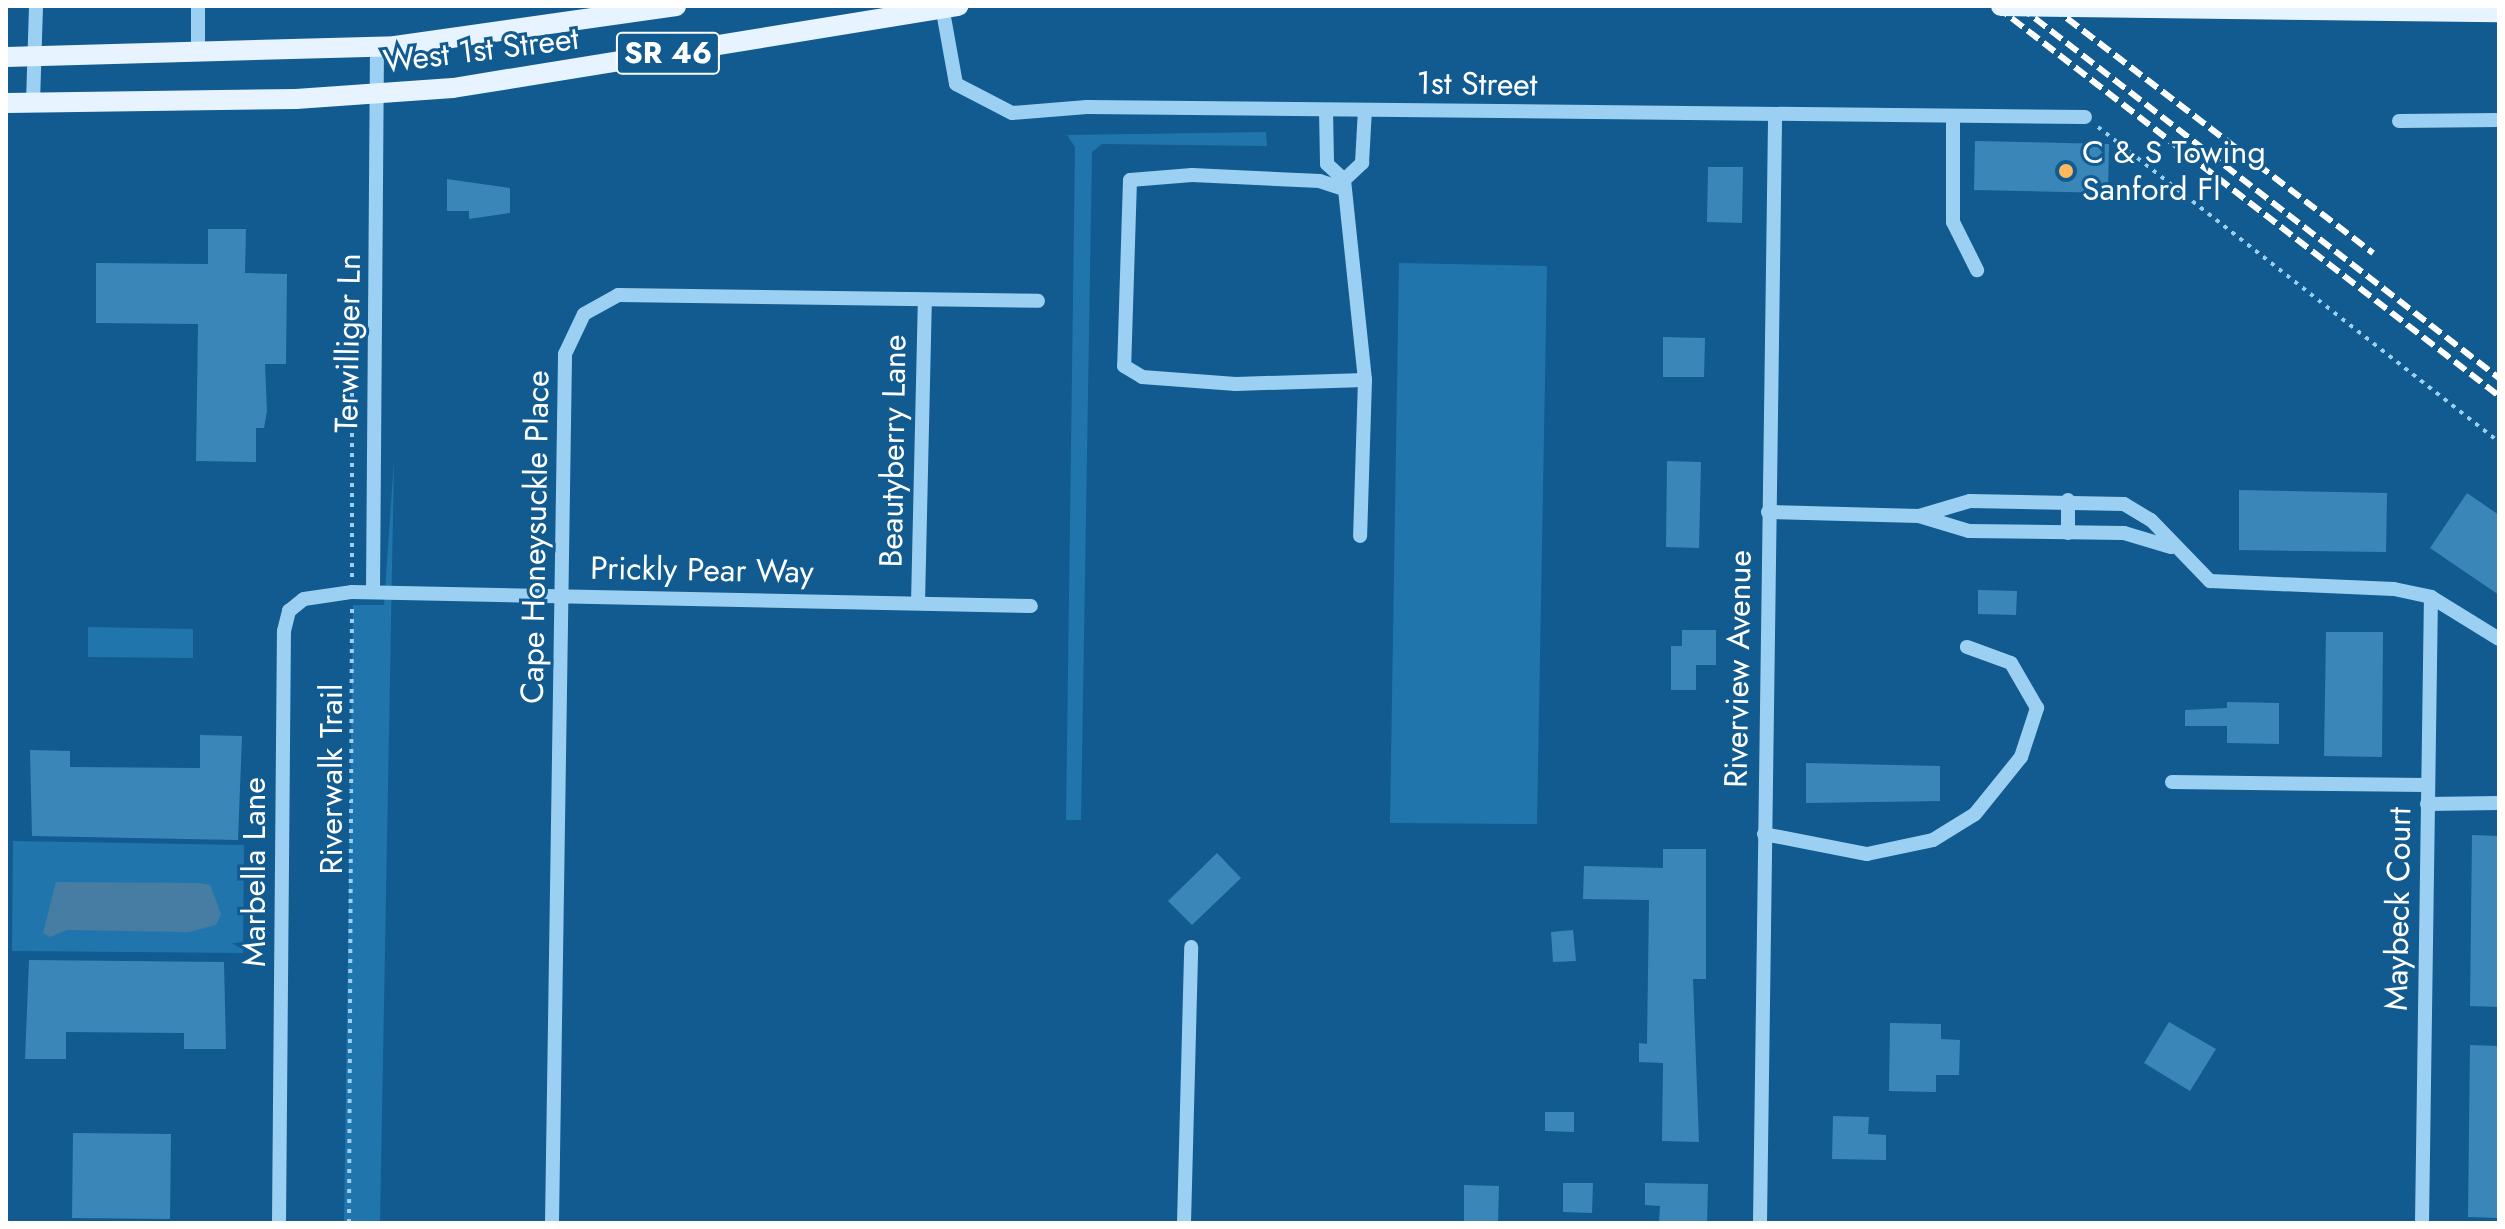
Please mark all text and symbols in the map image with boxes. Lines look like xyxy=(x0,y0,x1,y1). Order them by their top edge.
street label: West 1st Street xyxy=(381,19,581,81)
road number: SR 46 xyxy=(614,27,722,79)
street label: 1st Street xyxy=(1416,64,1538,104)
place label: C & S Towing Sanford Fl xyxy=(2082,134,2266,209)
marker: C & S Towing Sanford Fl xyxy=(2057,162,2075,180)
street label: Terwilliger Ln xyxy=(327,253,369,433)
street label: Beautyberry Lane xyxy=(872,334,914,568)
street label: Cape Honeysuckle Place xyxy=(513,370,557,704)
street label: Prickly Pear Way xyxy=(590,549,814,591)
street label: Riverview Avenue xyxy=(1717,550,1759,788)
street label: Riverwalk Trail xyxy=(312,684,350,874)
street label: Marbella Lane xyxy=(235,777,273,967)
street label: Maybeck Court xyxy=(2377,807,2419,1011)

